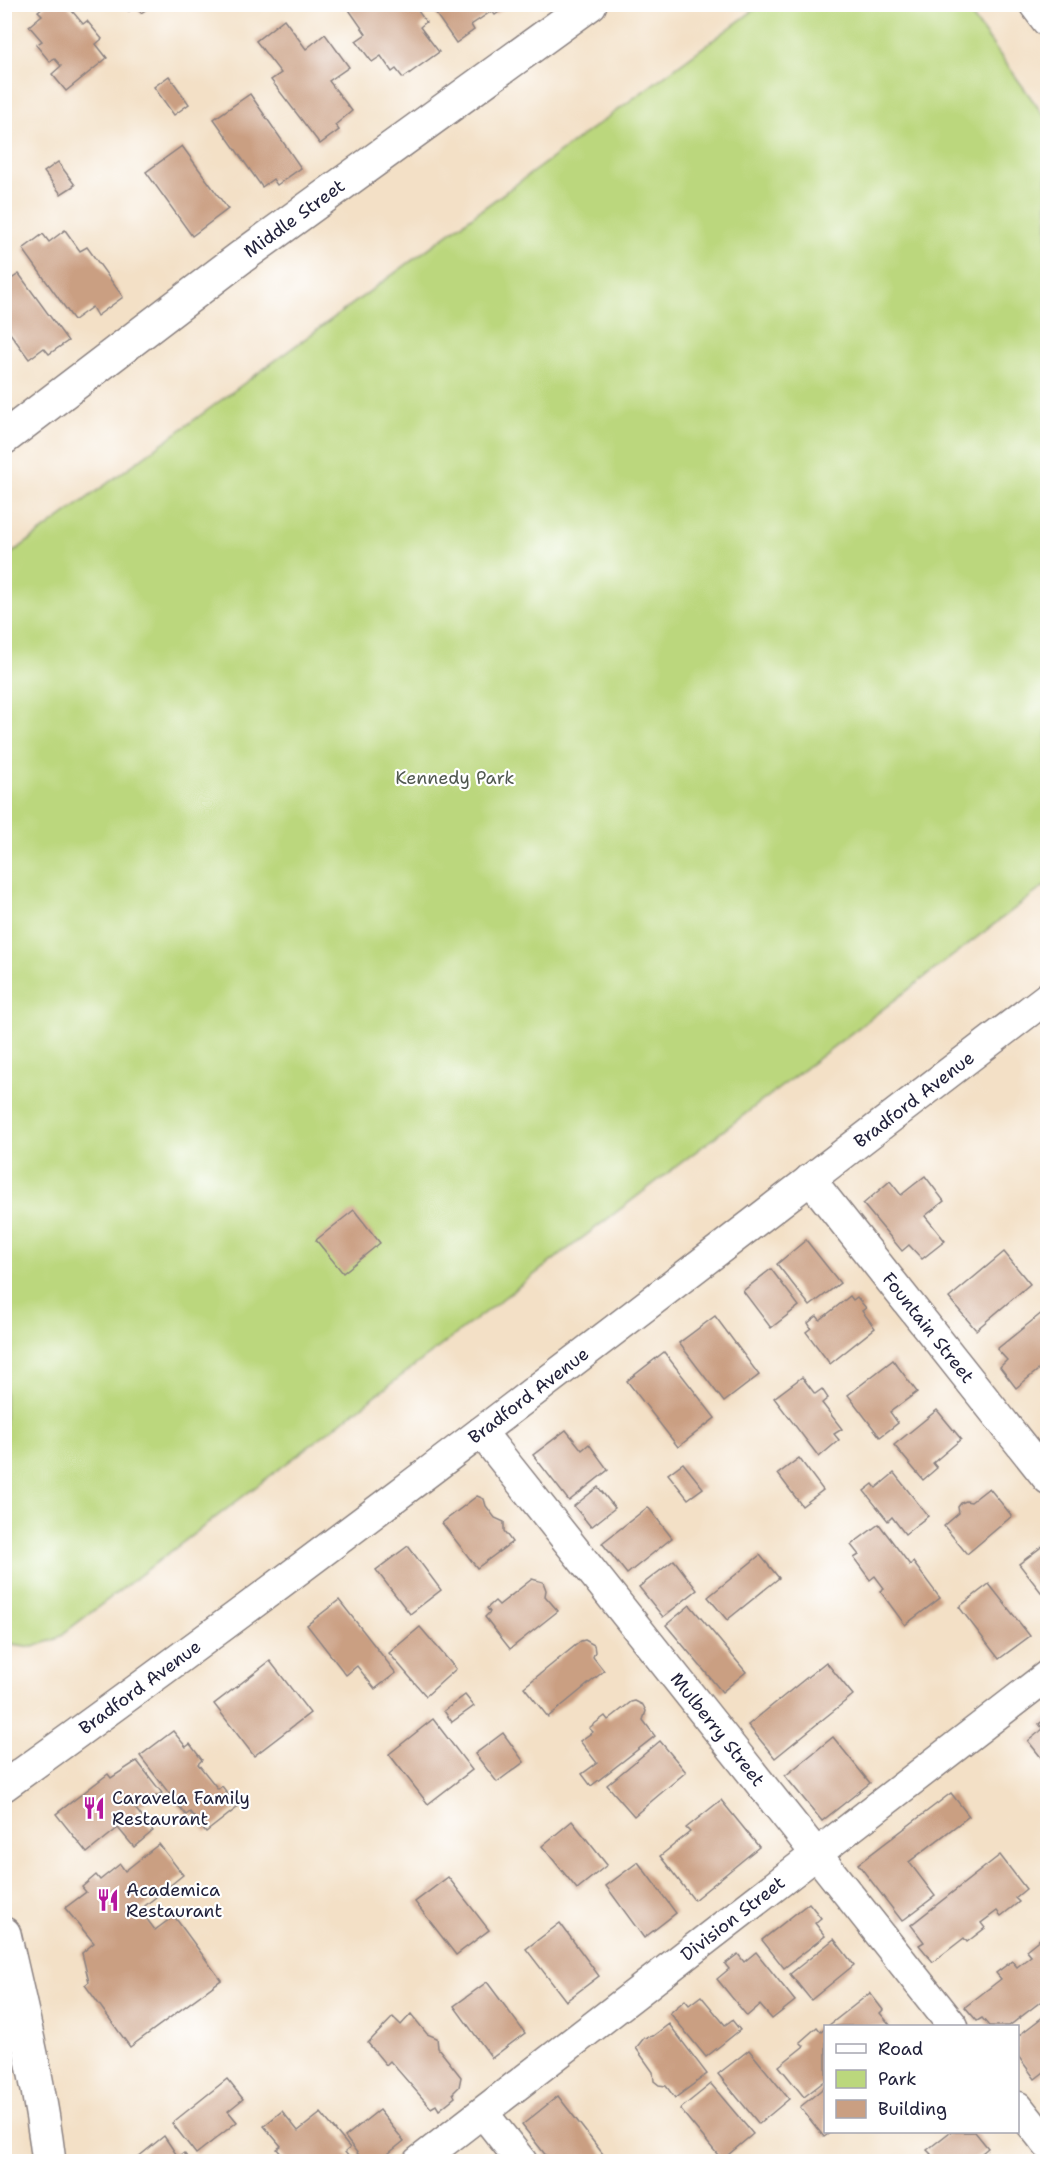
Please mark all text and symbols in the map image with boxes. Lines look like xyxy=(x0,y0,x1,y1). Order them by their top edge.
street label: Middle Street xyxy=(239,174,350,263)
park label: Kennedy Park xyxy=(395,766,515,790)
street label: Bradford Avenue xyxy=(849,1046,979,1154)
street label: Fountain Street xyxy=(877,1268,980,1388)
street label: Bradford Avenue xyxy=(463,1342,594,1449)
street label: Bradford Avenue xyxy=(74,1634,206,1740)
street label: Mulberry Street xyxy=(665,1668,770,1792)
place label: Caravela Family Restaurant xyxy=(112,1786,250,1831)
restaurant icon: Caravela Family Restaurant xyxy=(81,1795,107,1821)
street label: Division Street xyxy=(676,1871,790,1966)
place label: Academica Restaurant xyxy=(126,1878,222,1923)
restaurant icon: Academica Restaurant xyxy=(95,1887,121,1913)
legend xyxy=(824,2025,1019,2133)
text: Road xyxy=(878,2037,923,2061)
text: Park xyxy=(878,2067,917,2091)
text: Building xyxy=(878,2097,947,2121)

